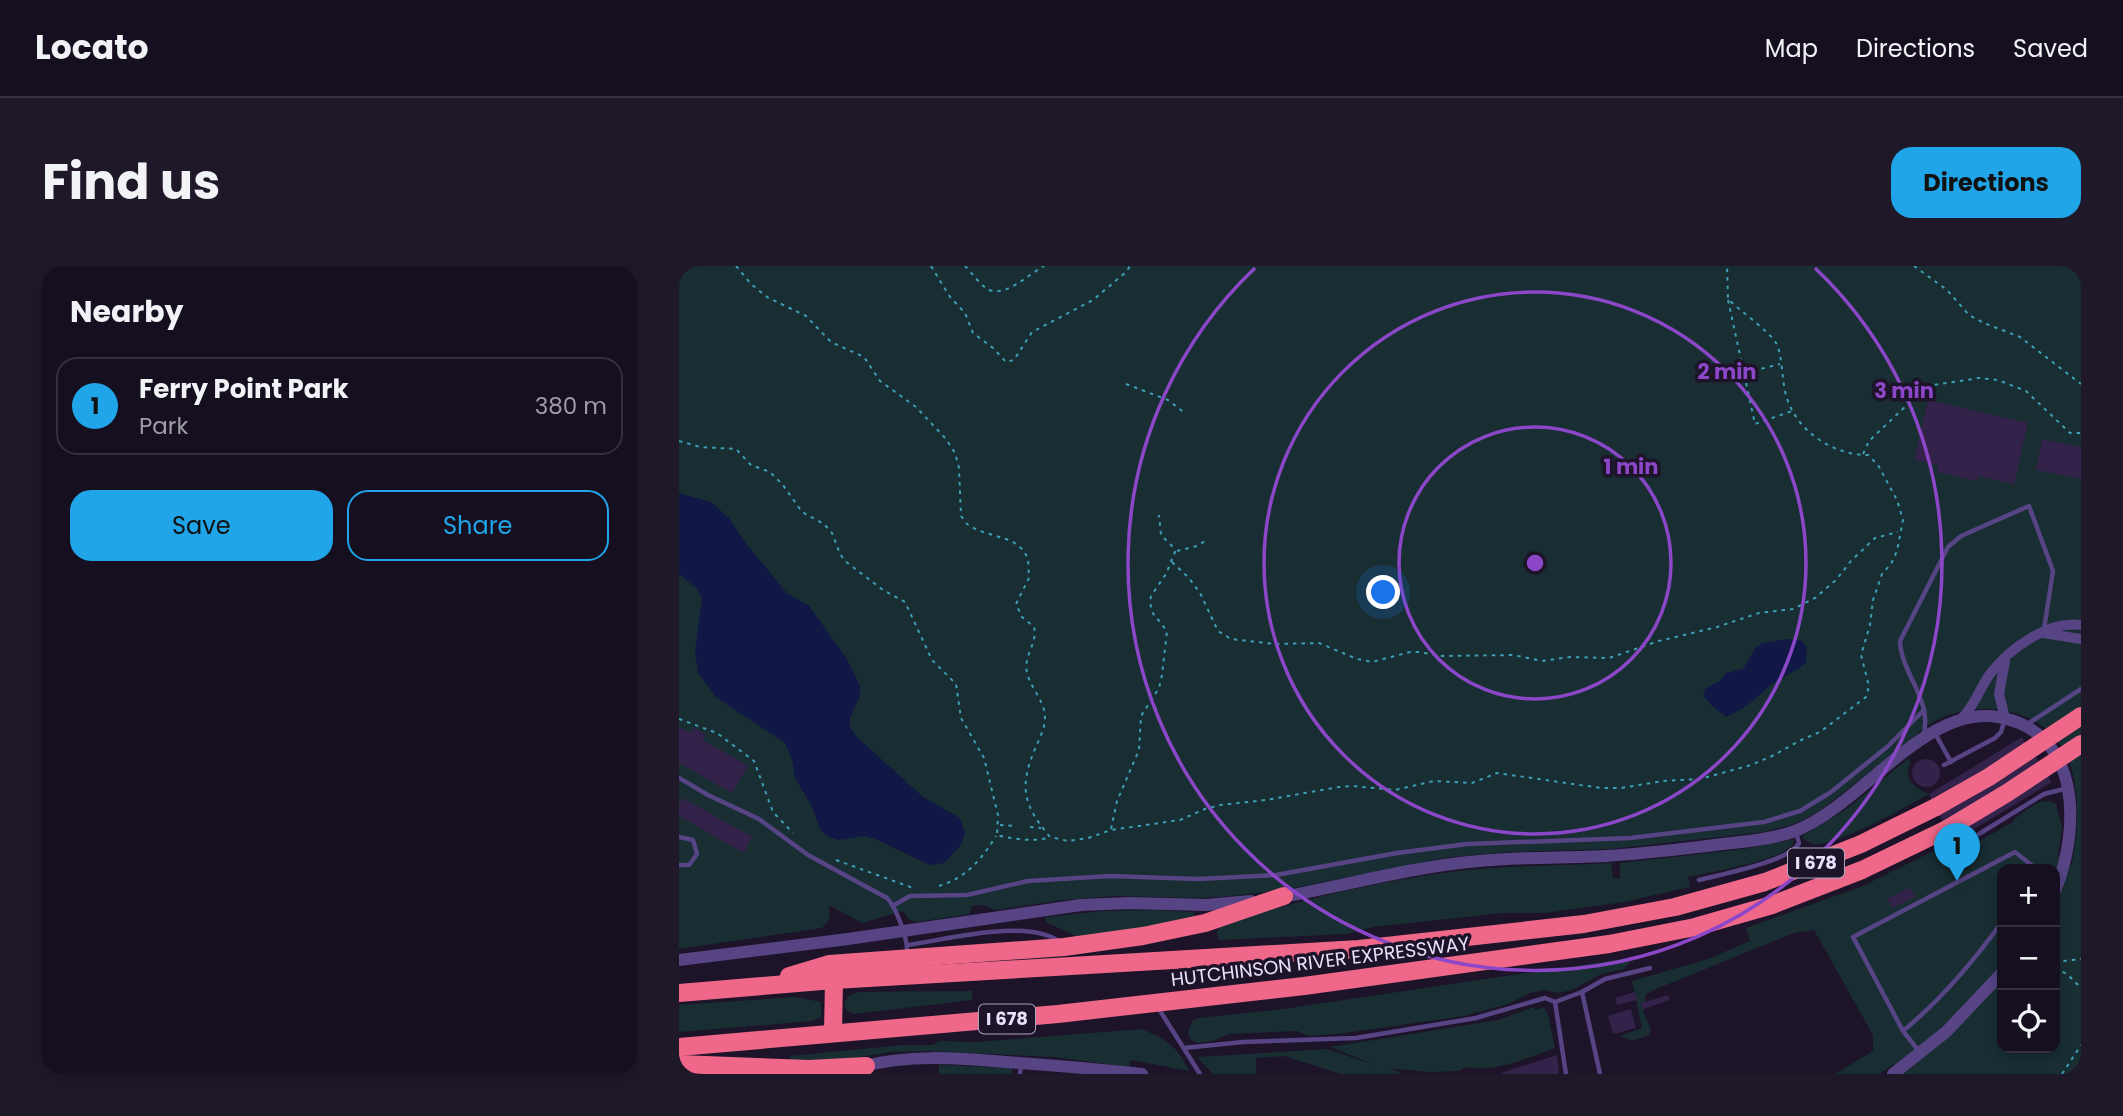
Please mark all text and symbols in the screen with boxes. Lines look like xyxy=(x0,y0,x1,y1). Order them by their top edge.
text: Locato xyxy=(35,24,149,71)
text: Map xyxy=(1765,32,1818,65)
text: Directions xyxy=(1856,32,1975,65)
text: Saved xyxy=(2013,32,2088,65)
button: Directions xyxy=(1891,147,2081,218)
text: Find us xyxy=(42,148,220,216)
text: Nearby xyxy=(70,290,184,333)
text: 2 min xyxy=(1697,357,1757,386)
text: Ferry Point Park xyxy=(139,371,349,407)
text: 3 min xyxy=(1874,376,1934,405)
text: 1 xyxy=(91,390,99,422)
text: 380 m xyxy=(535,390,607,422)
text: Park xyxy=(139,410,188,442)
text: 1 min xyxy=(1604,452,1658,481)
button: Save xyxy=(70,490,333,561)
button: Share xyxy=(347,490,609,561)
centre of rings xyxy=(1523,551,1547,575)
your location xyxy=(1366,575,1400,609)
pin: 1 xyxy=(1934,823,1980,881)
road number: I 678 xyxy=(1788,848,1844,878)
map controls xyxy=(1997,864,2060,1053)
button: + xyxy=(1997,864,2060,927)
button: − xyxy=(1997,927,2060,990)
street label: HUTCHINSON RIVER EXPRESSWAY xyxy=(1169,930,1471,993)
button: locate xyxy=(1997,990,2060,1053)
road number: I 678 xyxy=(979,1004,1035,1034)

